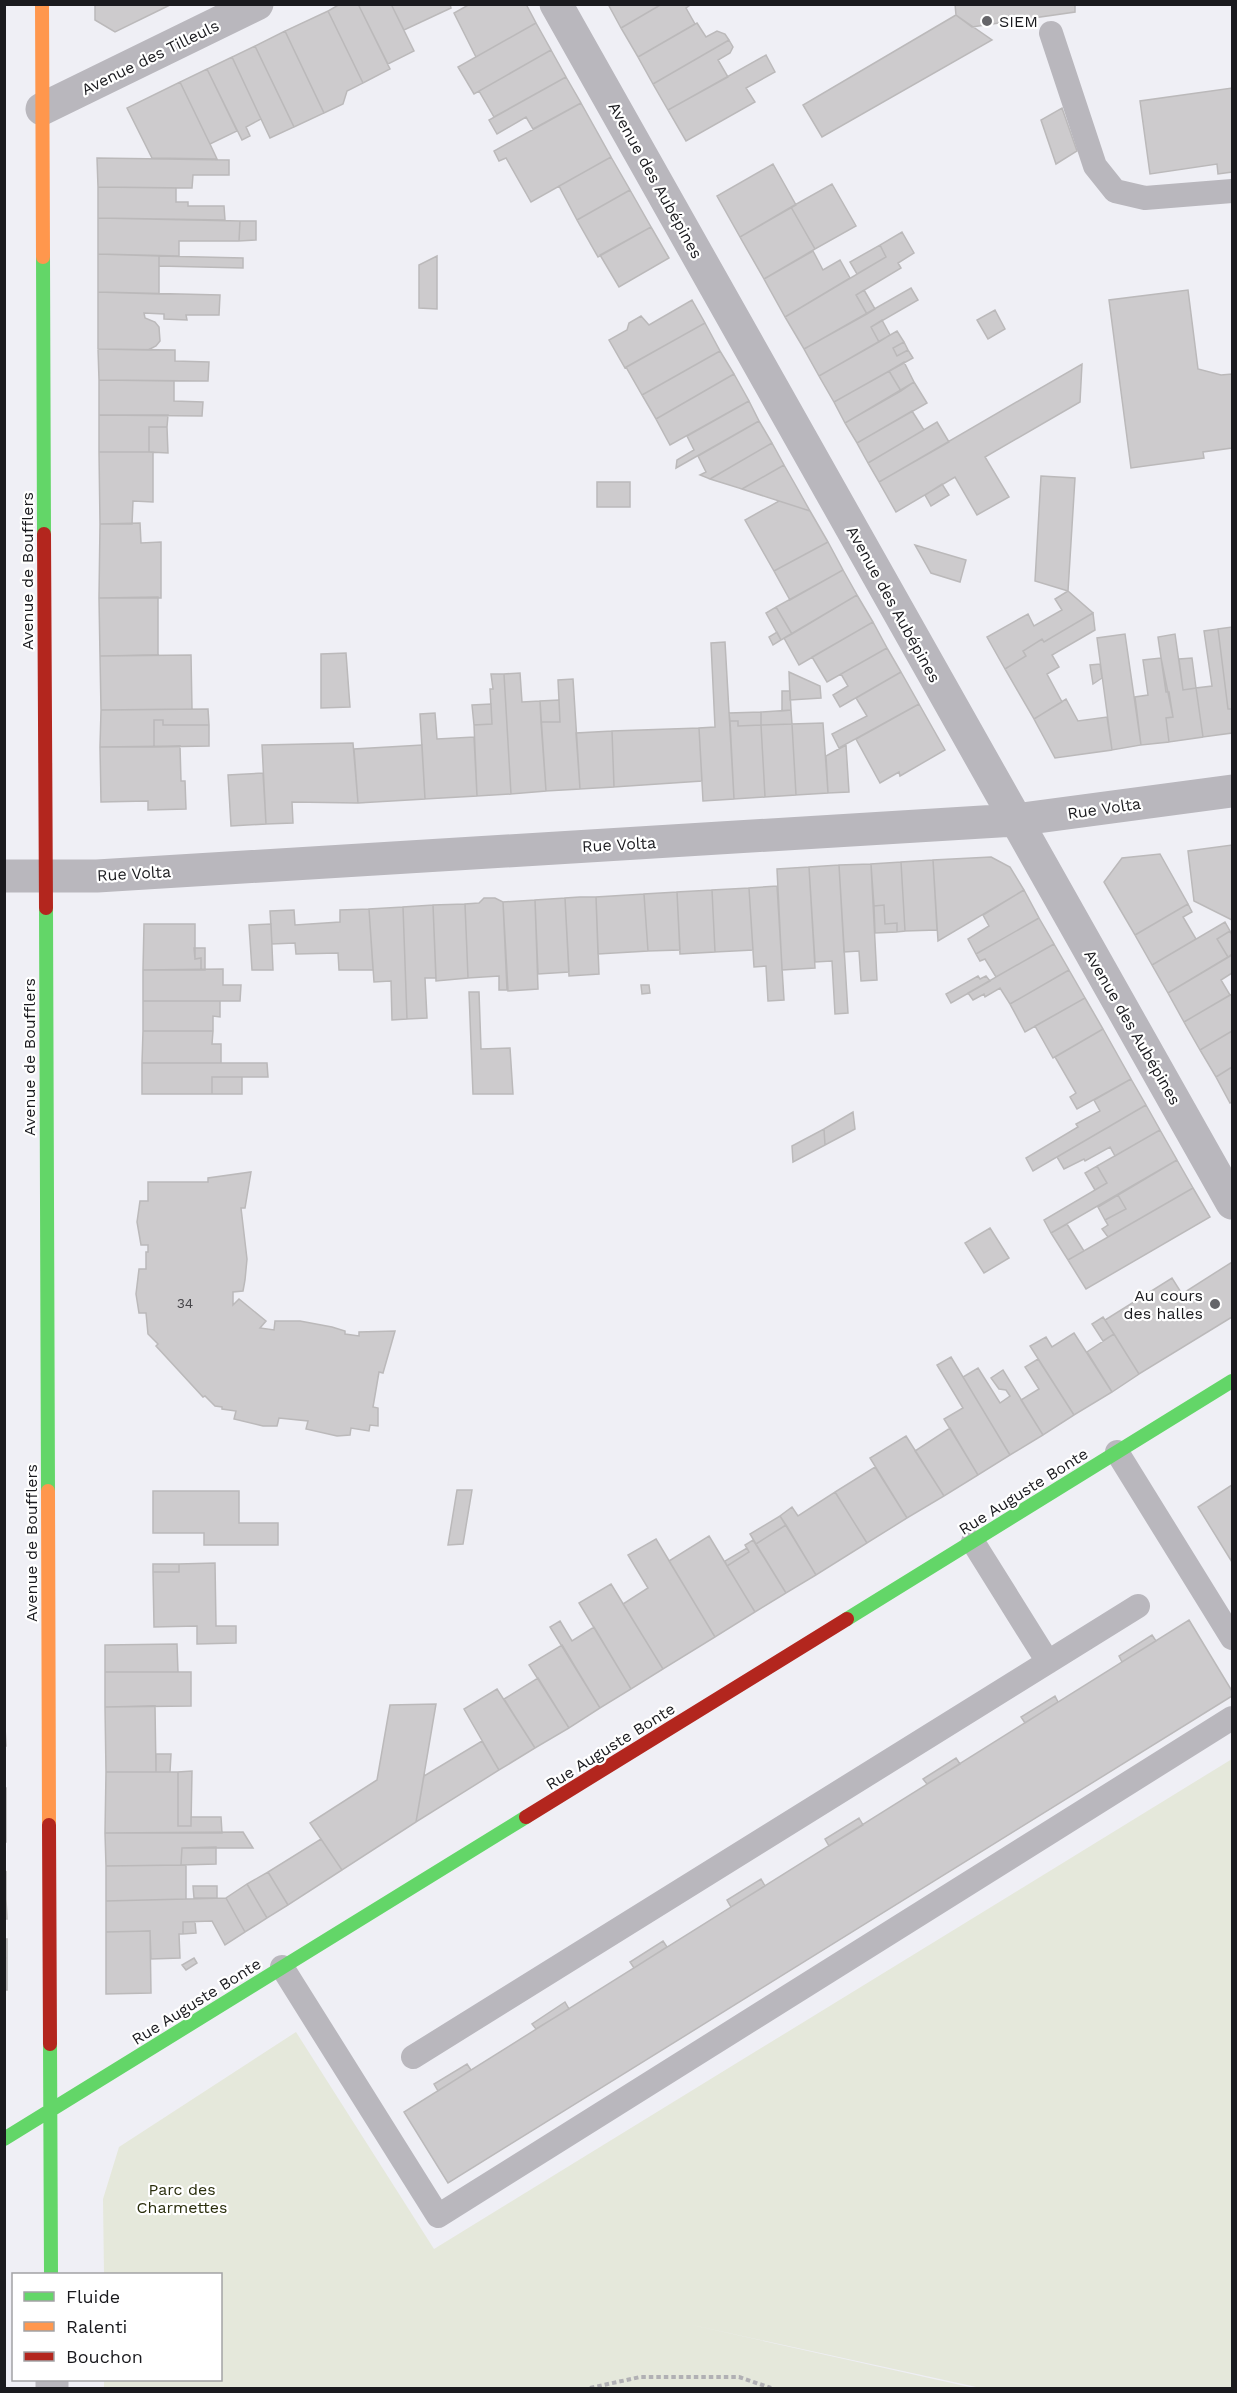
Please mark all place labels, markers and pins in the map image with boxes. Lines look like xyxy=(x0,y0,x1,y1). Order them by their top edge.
place label: SIEM xyxy=(999,12,1038,31)
marker: SIEM xyxy=(980,14,994,28)
place label: Au cours des halles xyxy=(1123,1286,1203,1323)
marker: Au cours des halles xyxy=(1208,1297,1222,1311)

